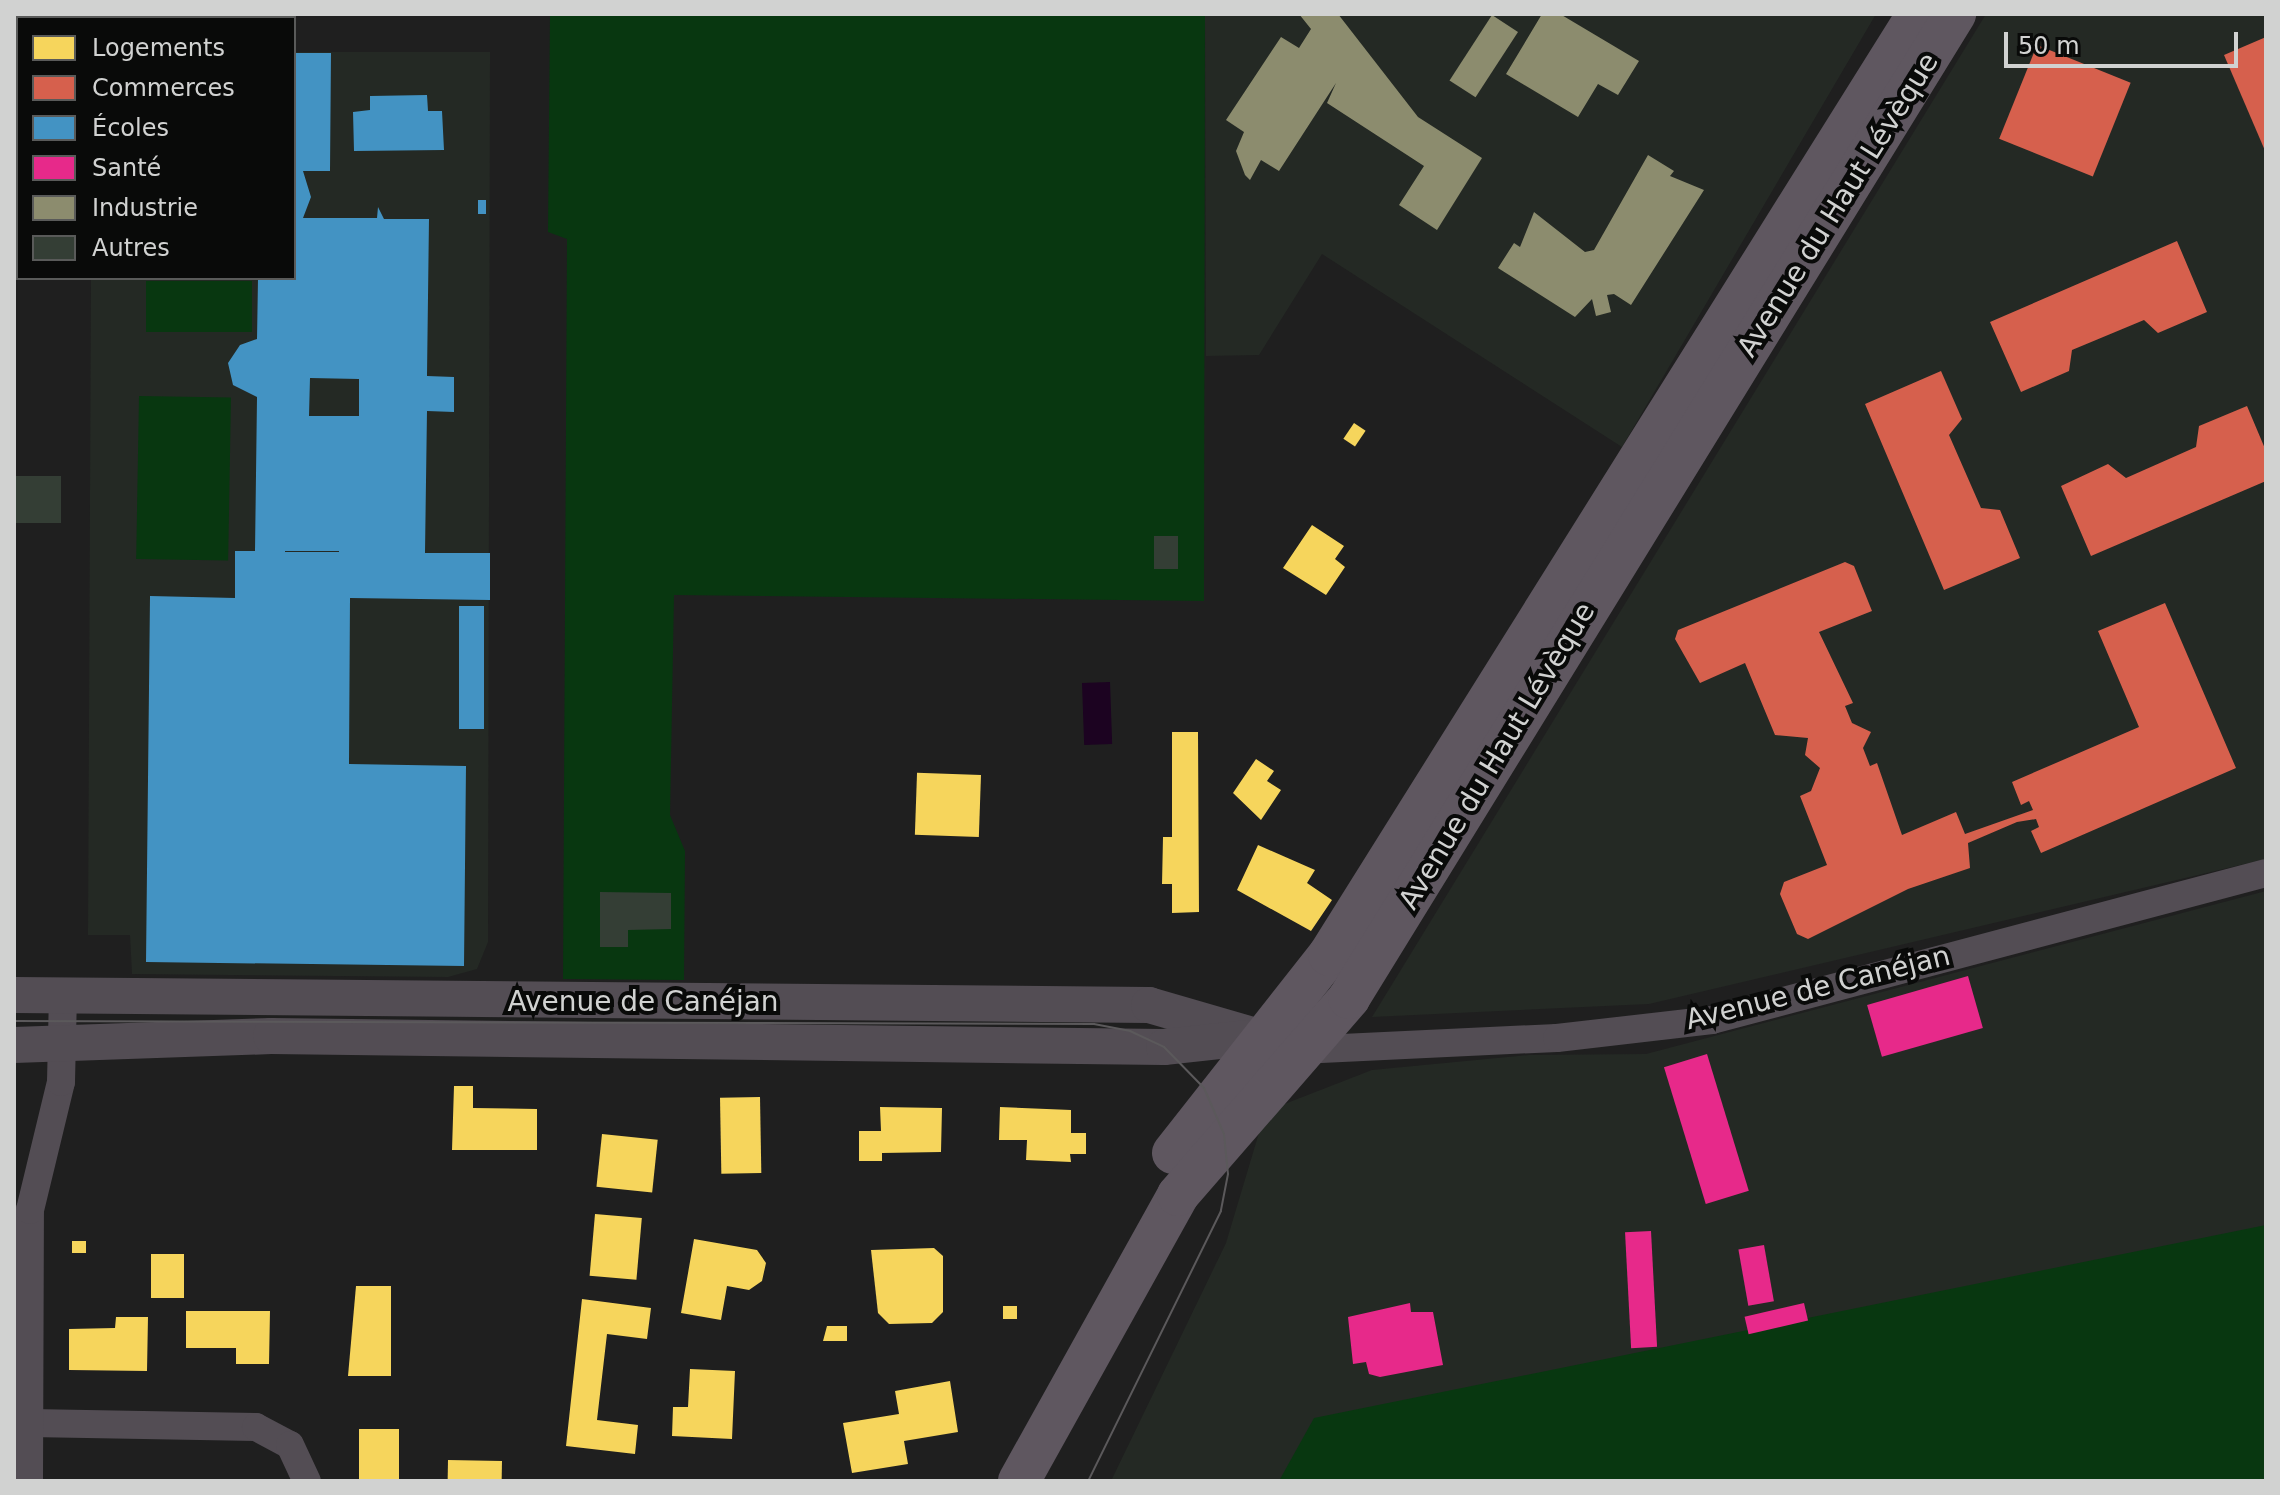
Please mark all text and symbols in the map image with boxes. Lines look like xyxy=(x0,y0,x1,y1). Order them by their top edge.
legend xyxy=(16,16,296,280)
scale bar xyxy=(2008,16,2242,66)
text: 50 m xyxy=(2018,32,2080,60)
text: Logements xyxy=(92,34,225,62)
street label: Avenue du Haut Lévèque xyxy=(1730,47,1946,363)
text: Commerces xyxy=(92,74,235,102)
text: Écoles xyxy=(92,114,169,142)
text: Santé xyxy=(92,154,161,182)
text: Industrie xyxy=(92,194,198,222)
text: Autres xyxy=(92,234,170,262)
street label: Avenue du Haut Lévèque xyxy=(1392,596,1602,916)
street label: Avenue de Canéjan xyxy=(1682,939,1954,1037)
street label: Avenue de Canéjan xyxy=(507,985,779,1019)

